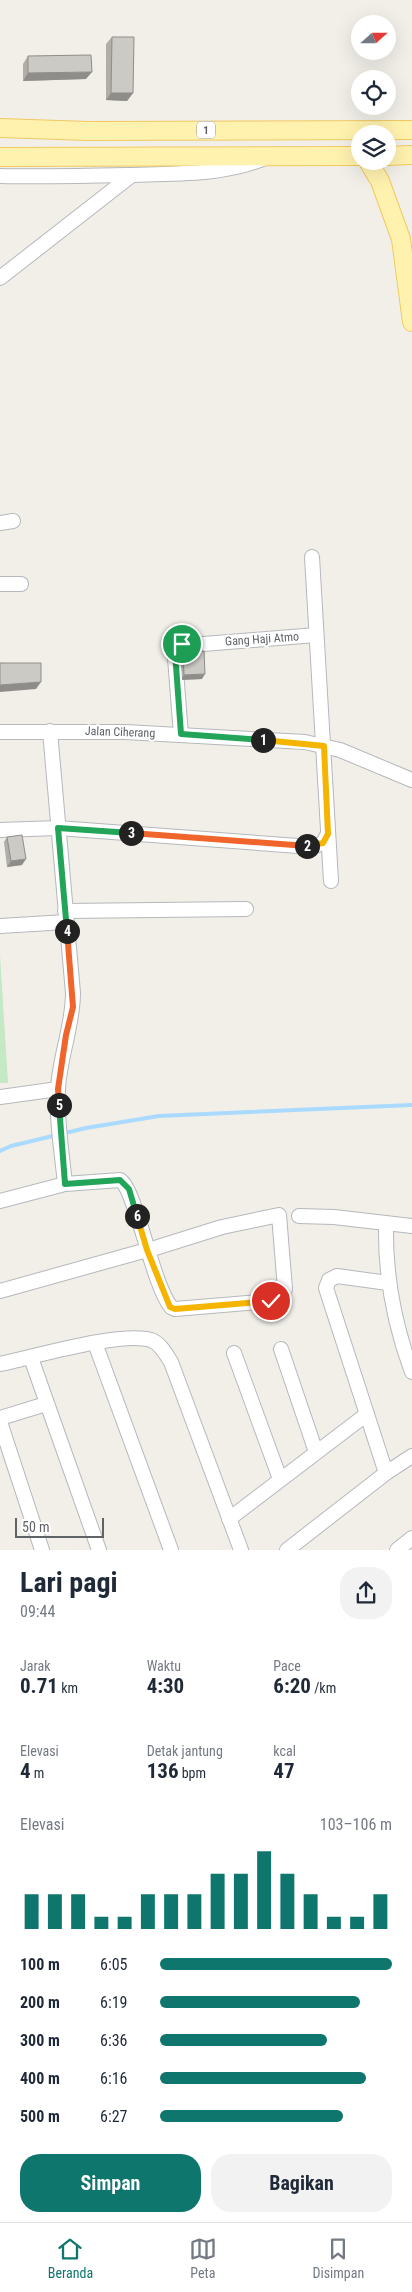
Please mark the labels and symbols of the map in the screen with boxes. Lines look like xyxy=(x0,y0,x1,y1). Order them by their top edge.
north arrow xyxy=(351,15,396,60)
road number: 1 xyxy=(197,122,215,138)
pin xyxy=(161,623,203,665)
street label: Gang Haji Atmo xyxy=(225,629,299,649)
street label: Jalan Ciherang xyxy=(85,724,156,740)
pin: 1 xyxy=(250,728,276,752)
pin: 3 xyxy=(118,820,144,846)
pin: 2 xyxy=(294,834,320,858)
pin: 4 xyxy=(54,918,80,944)
pin: 5 xyxy=(46,1092,72,1118)
pin: 6 xyxy=(124,1204,150,1228)
pin xyxy=(250,1280,292,1322)
scale bar xyxy=(15,1514,104,1538)

